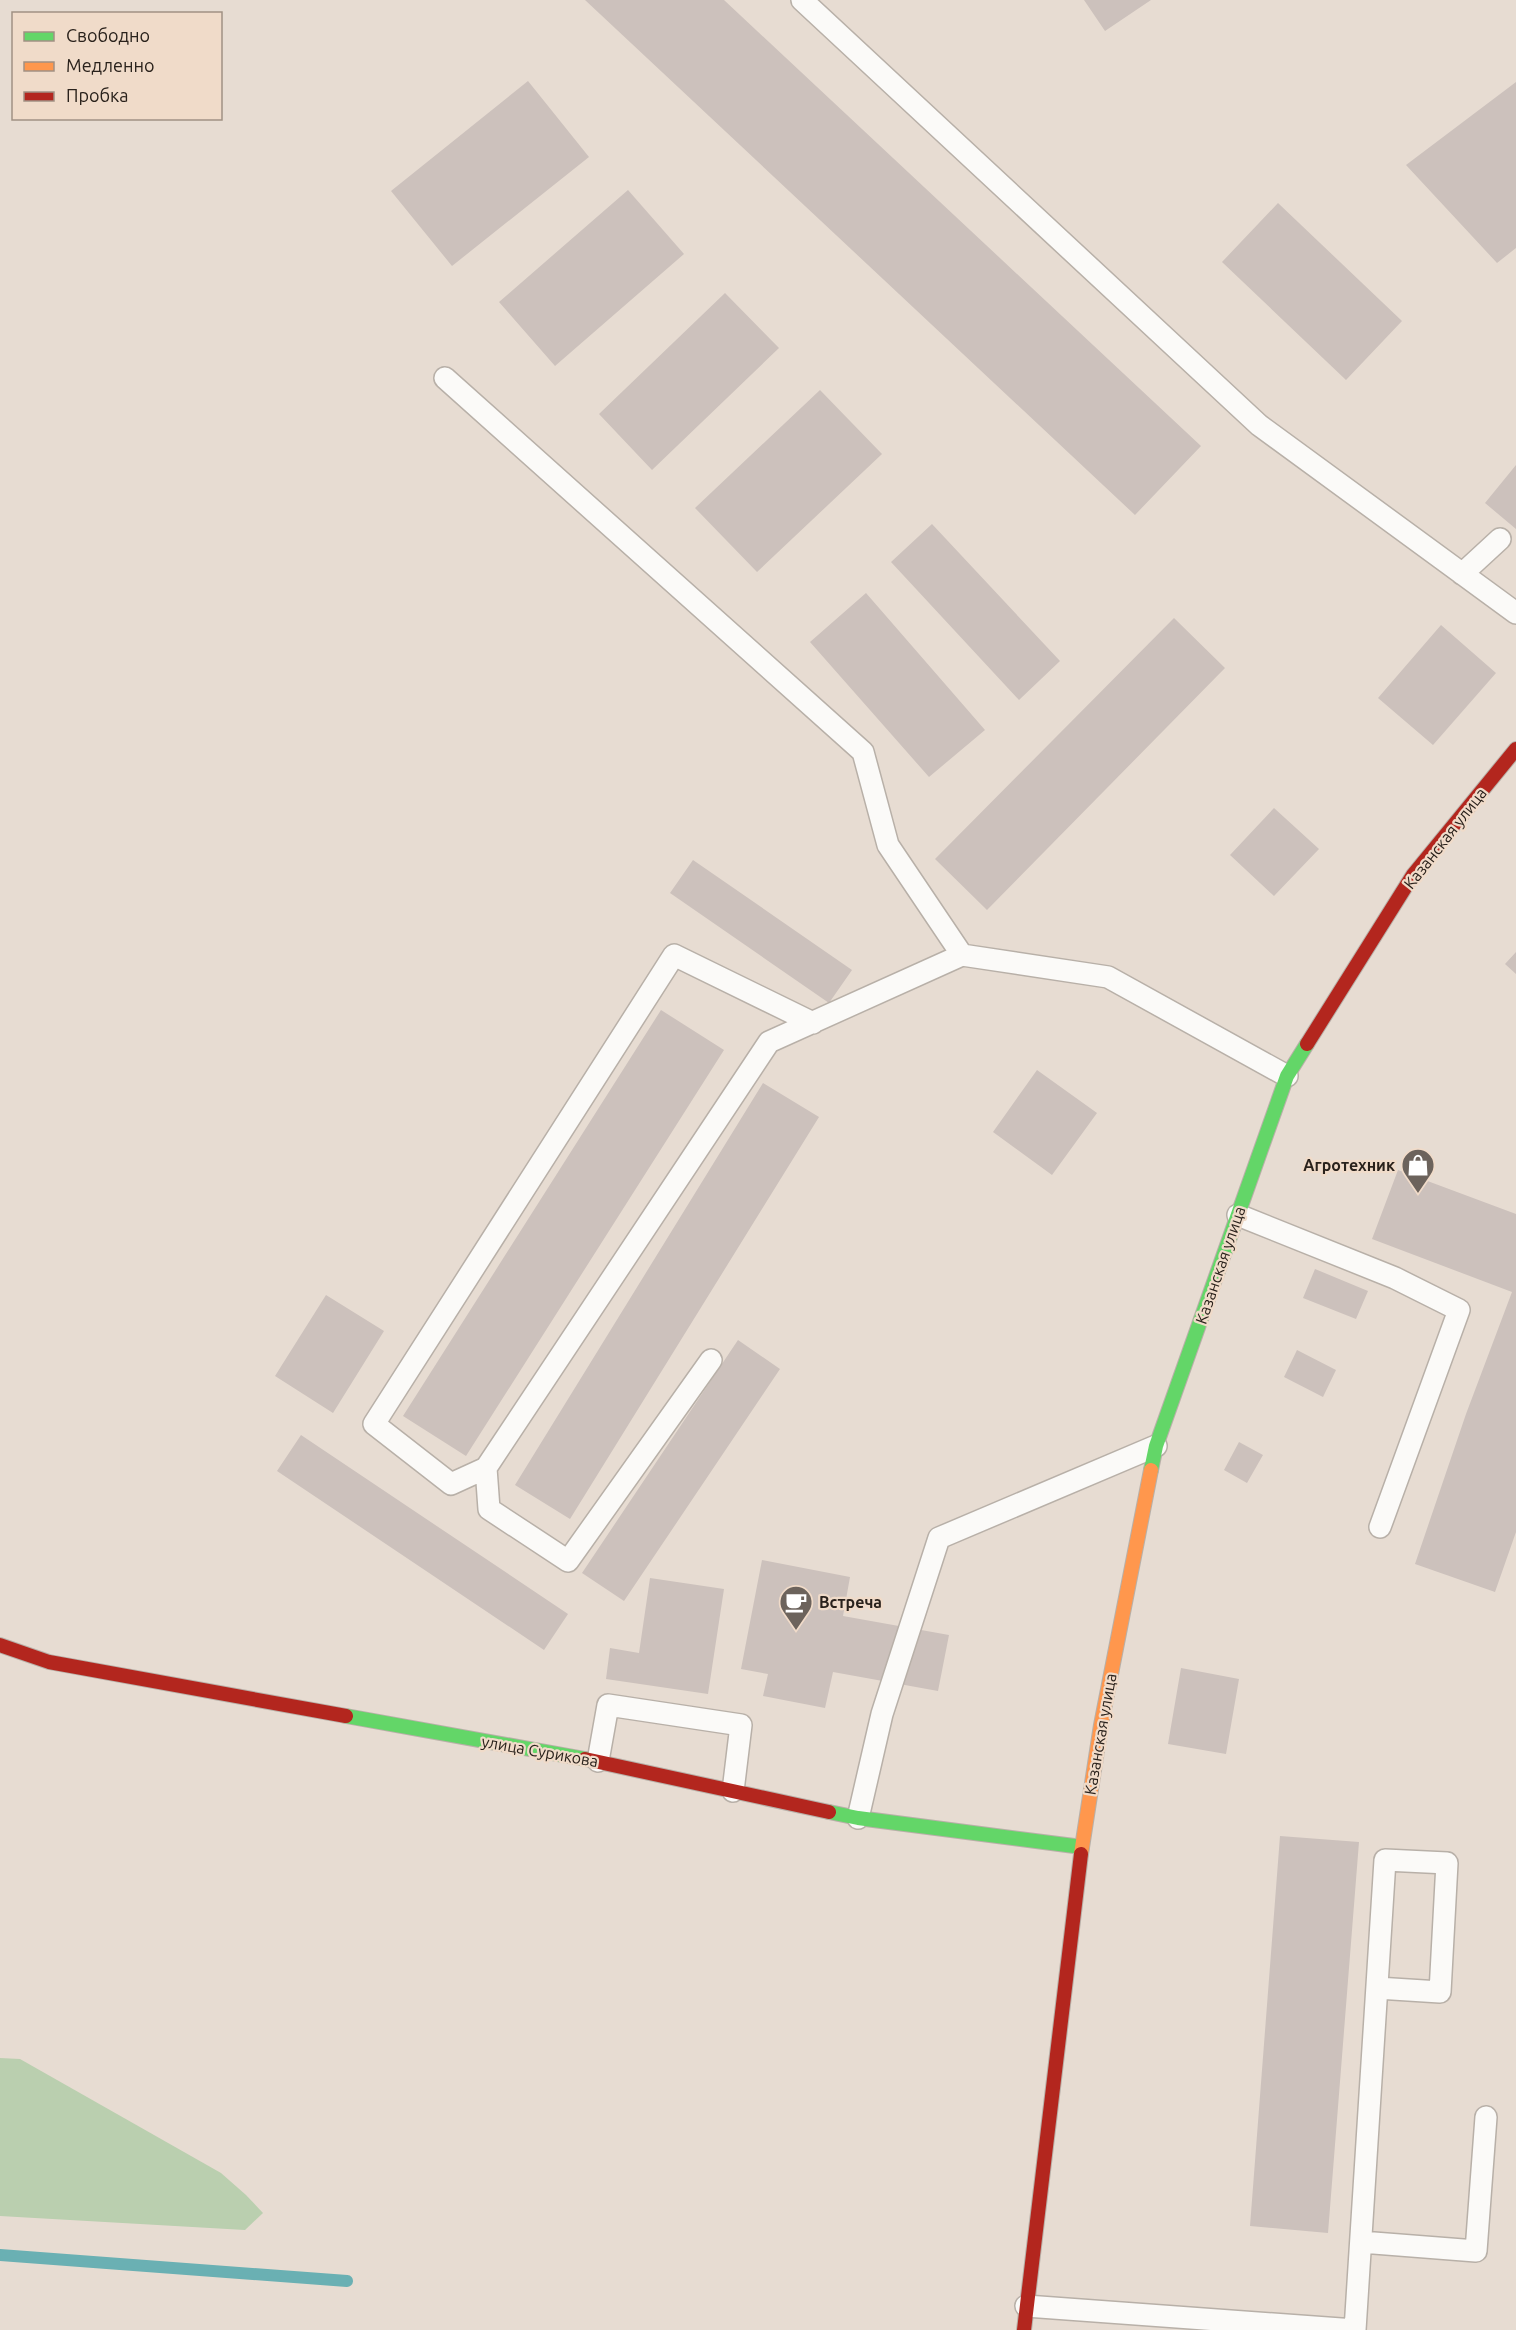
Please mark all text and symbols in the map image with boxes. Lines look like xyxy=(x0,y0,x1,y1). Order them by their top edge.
legend xyxy=(12,12,222,120)
text: Свободно xyxy=(66,25,150,45)
text: Медленно xyxy=(66,55,155,75)
text: Пробка xyxy=(66,85,129,105)
street label: Казанская улица xyxy=(1400,784,1490,892)
shop icon: Агротехник xyxy=(1400,1147,1436,1194)
place label: Агротехник xyxy=(1303,1156,1395,1174)
street label: Казанская улица xyxy=(1191,1204,1249,1326)
cafe icon: Встреча xyxy=(778,1584,814,1631)
place label: Встреча xyxy=(819,1593,882,1611)
street label: Казанская улица xyxy=(1080,1672,1120,1796)
street label: улица Сурикова xyxy=(480,1732,600,1770)

